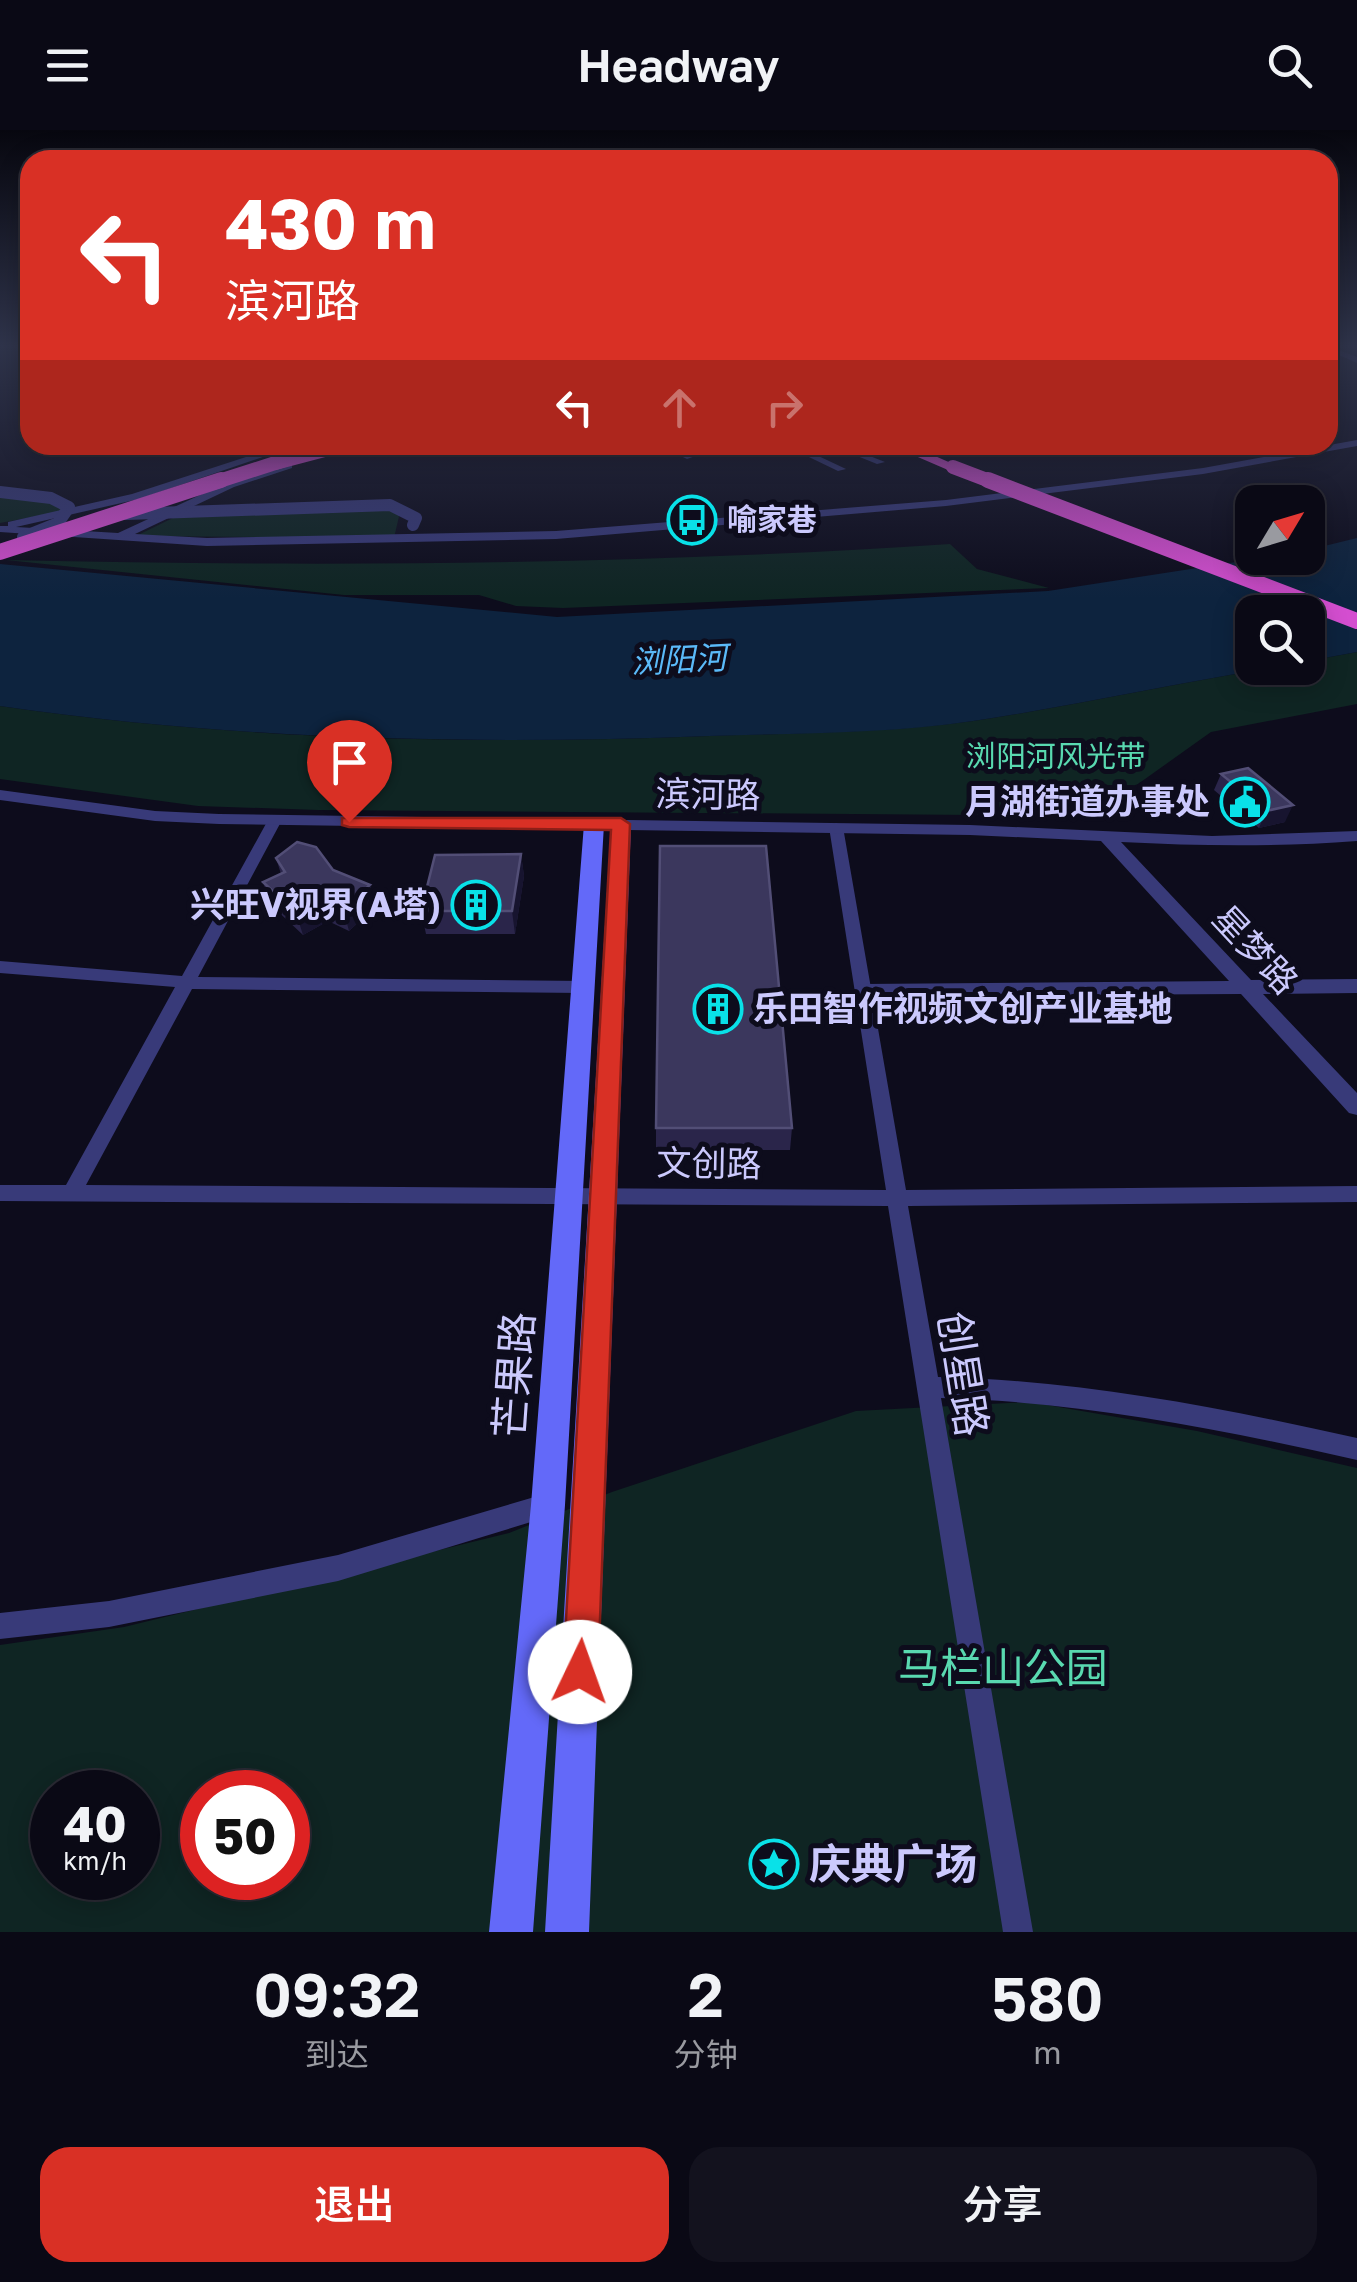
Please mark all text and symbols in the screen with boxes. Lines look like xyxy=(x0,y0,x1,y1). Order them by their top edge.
icon: menu xyxy=(40,38,95,93)
text: Headway xyxy=(578,38,779,92)
icon: search xyxy=(1262,38,1317,93)
text: 430 m xyxy=(225,180,436,264)
icon: left xyxy=(60,190,190,320)
text: 滨河路 xyxy=(225,273,360,327)
icon: left xyxy=(547,380,602,435)
icon: ahead xyxy=(652,380,707,435)
icon: right xyxy=(757,380,812,435)
north arrow xyxy=(1235,485,1325,575)
map controls xyxy=(1235,485,1325,685)
bus stop icon: 喻家巷 xyxy=(666,494,718,546)
place label: 喻家巷 xyxy=(727,501,817,537)
button: search xyxy=(1235,595,1325,685)
water label: 浏阳河 xyxy=(630,637,734,680)
pin xyxy=(307,720,392,823)
icon: arrive xyxy=(322,735,377,790)
park label: 浏阳河风光带 xyxy=(966,738,1146,774)
street label: 滨河路 xyxy=(655,772,761,816)
public building icon: 月湖街道办事处 xyxy=(1219,776,1271,828)
place label: 月湖街道办事处 xyxy=(965,780,1210,822)
building icon: 兴旺V视界(A塔) xyxy=(450,879,502,931)
place label: 兴旺V视界(A塔) xyxy=(190,883,441,925)
street label: 星梦路 xyxy=(1205,897,1307,1002)
building icon: 乐田智作视频文创产业基地 xyxy=(692,983,744,1035)
place label: 乐田智作视频文创产业基地 xyxy=(753,987,1173,1029)
street label: 文创路 xyxy=(656,1141,762,1185)
street label: 创星路 xyxy=(929,1308,999,1440)
street label: 芒果路 xyxy=(484,1310,542,1440)
position arrow xyxy=(528,1620,632,1724)
park label: 马栏山公园 xyxy=(898,1642,1108,1692)
speed limit sign: 50 xyxy=(180,1770,310,1900)
text: 40 xyxy=(63,1793,127,1853)
place icon: 庆典广场 xyxy=(748,1838,800,1890)
place label: 庆典广场 xyxy=(809,1838,977,1888)
text: km/h xyxy=(63,1845,127,1876)
text: 09:32 xyxy=(254,1958,420,2030)
text: 2 xyxy=(688,1958,724,2030)
text: 580 xyxy=(991,1962,1103,2034)
text: m xyxy=(1033,2033,1062,2071)
text: 到达 xyxy=(305,2035,369,2073)
text: 分钟 xyxy=(674,2035,738,2073)
button: 退出 xyxy=(40,2147,669,2262)
button: 分享 xyxy=(689,2147,1317,2262)

